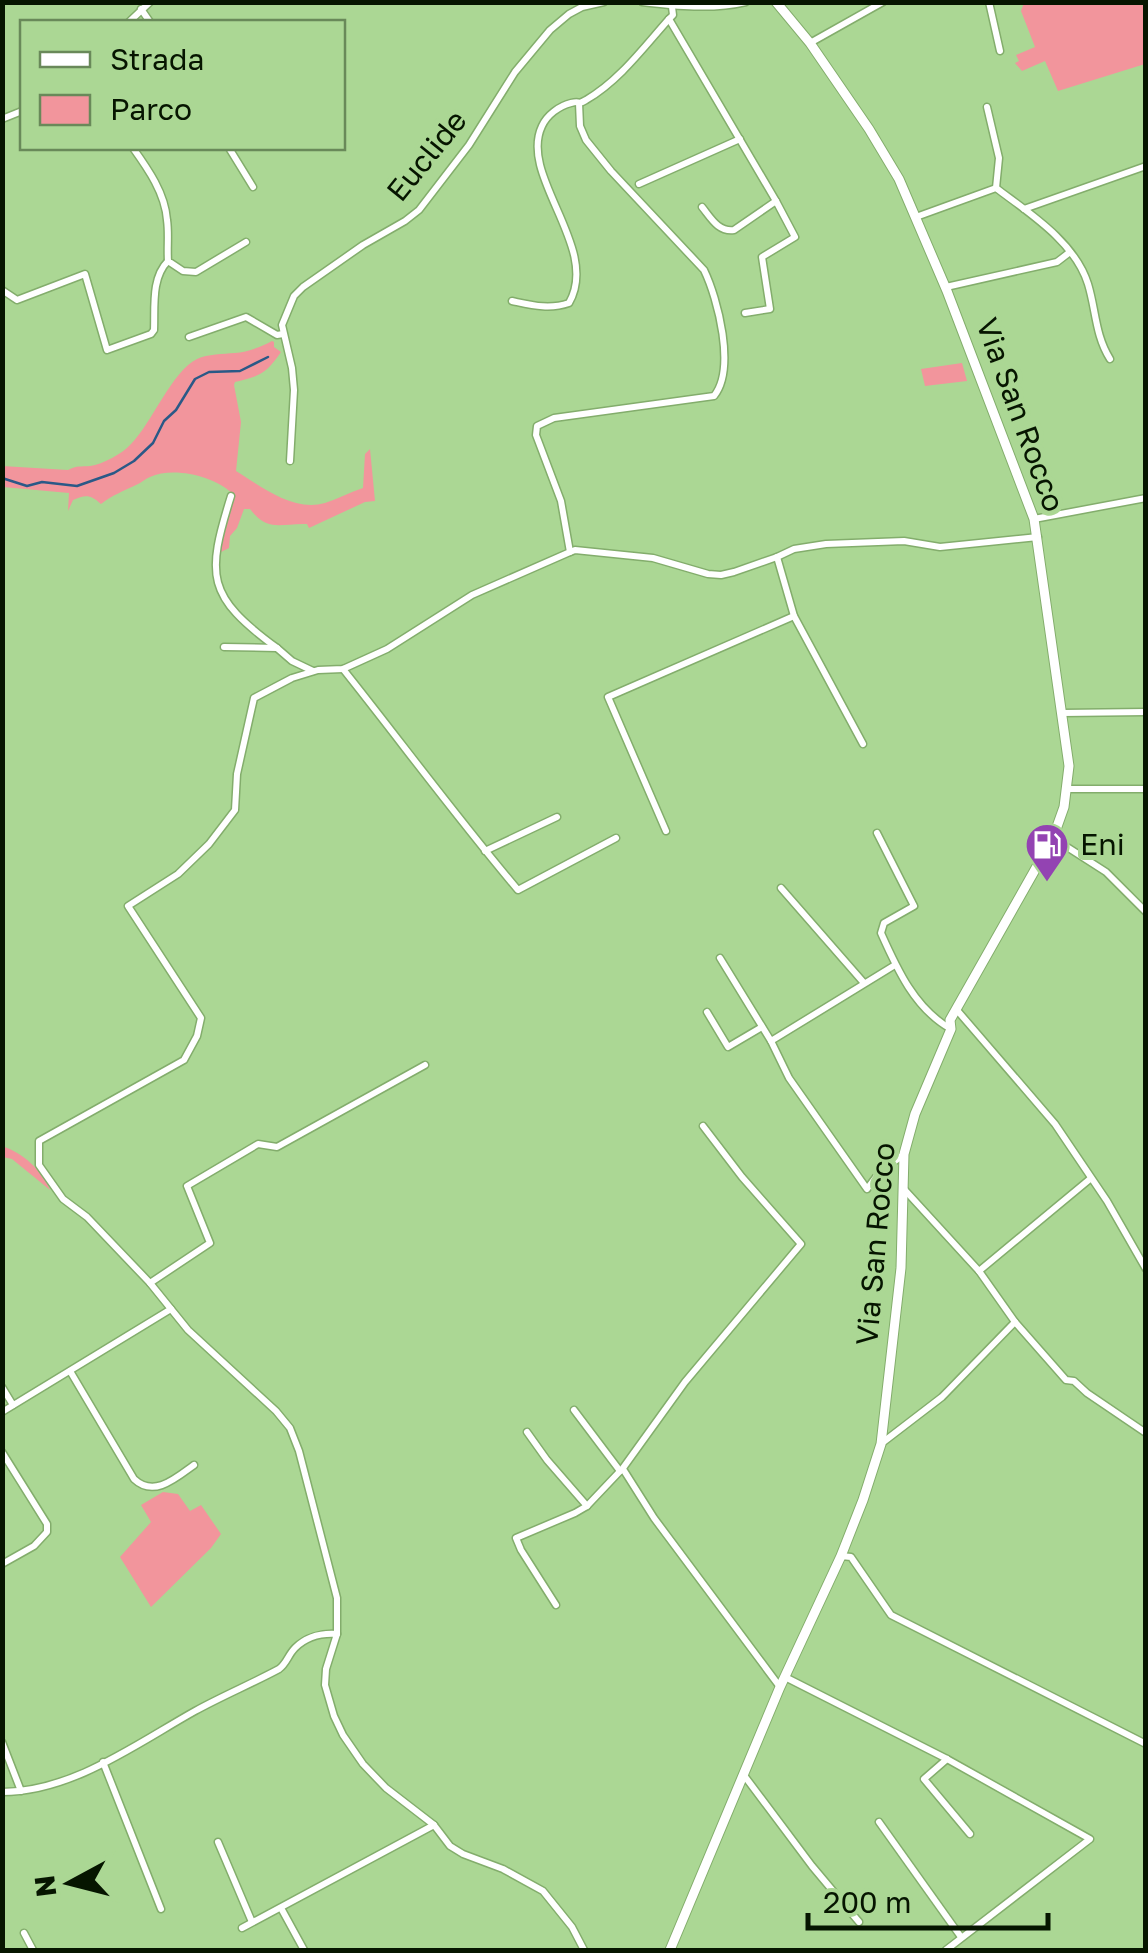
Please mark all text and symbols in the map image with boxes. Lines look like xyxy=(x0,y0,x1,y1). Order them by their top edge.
legend xyxy=(20,20,345,150)
text: Strada xyxy=(110,41,204,77)
text: Parco xyxy=(110,91,192,127)
street label: Euclide xyxy=(379,103,474,208)
street label: Via San Rocco xyxy=(969,313,1073,516)
fuel station icon: Eni xyxy=(1024,822,1070,883)
place label: Eni xyxy=(1080,826,1125,862)
street label: Via San Rocco xyxy=(848,1141,902,1347)
north arrow xyxy=(20,1833,120,1933)
scale bar xyxy=(808,1868,1048,1930)
text: N xyxy=(27,1874,62,1899)
text: 200 m xyxy=(823,1884,912,1920)

